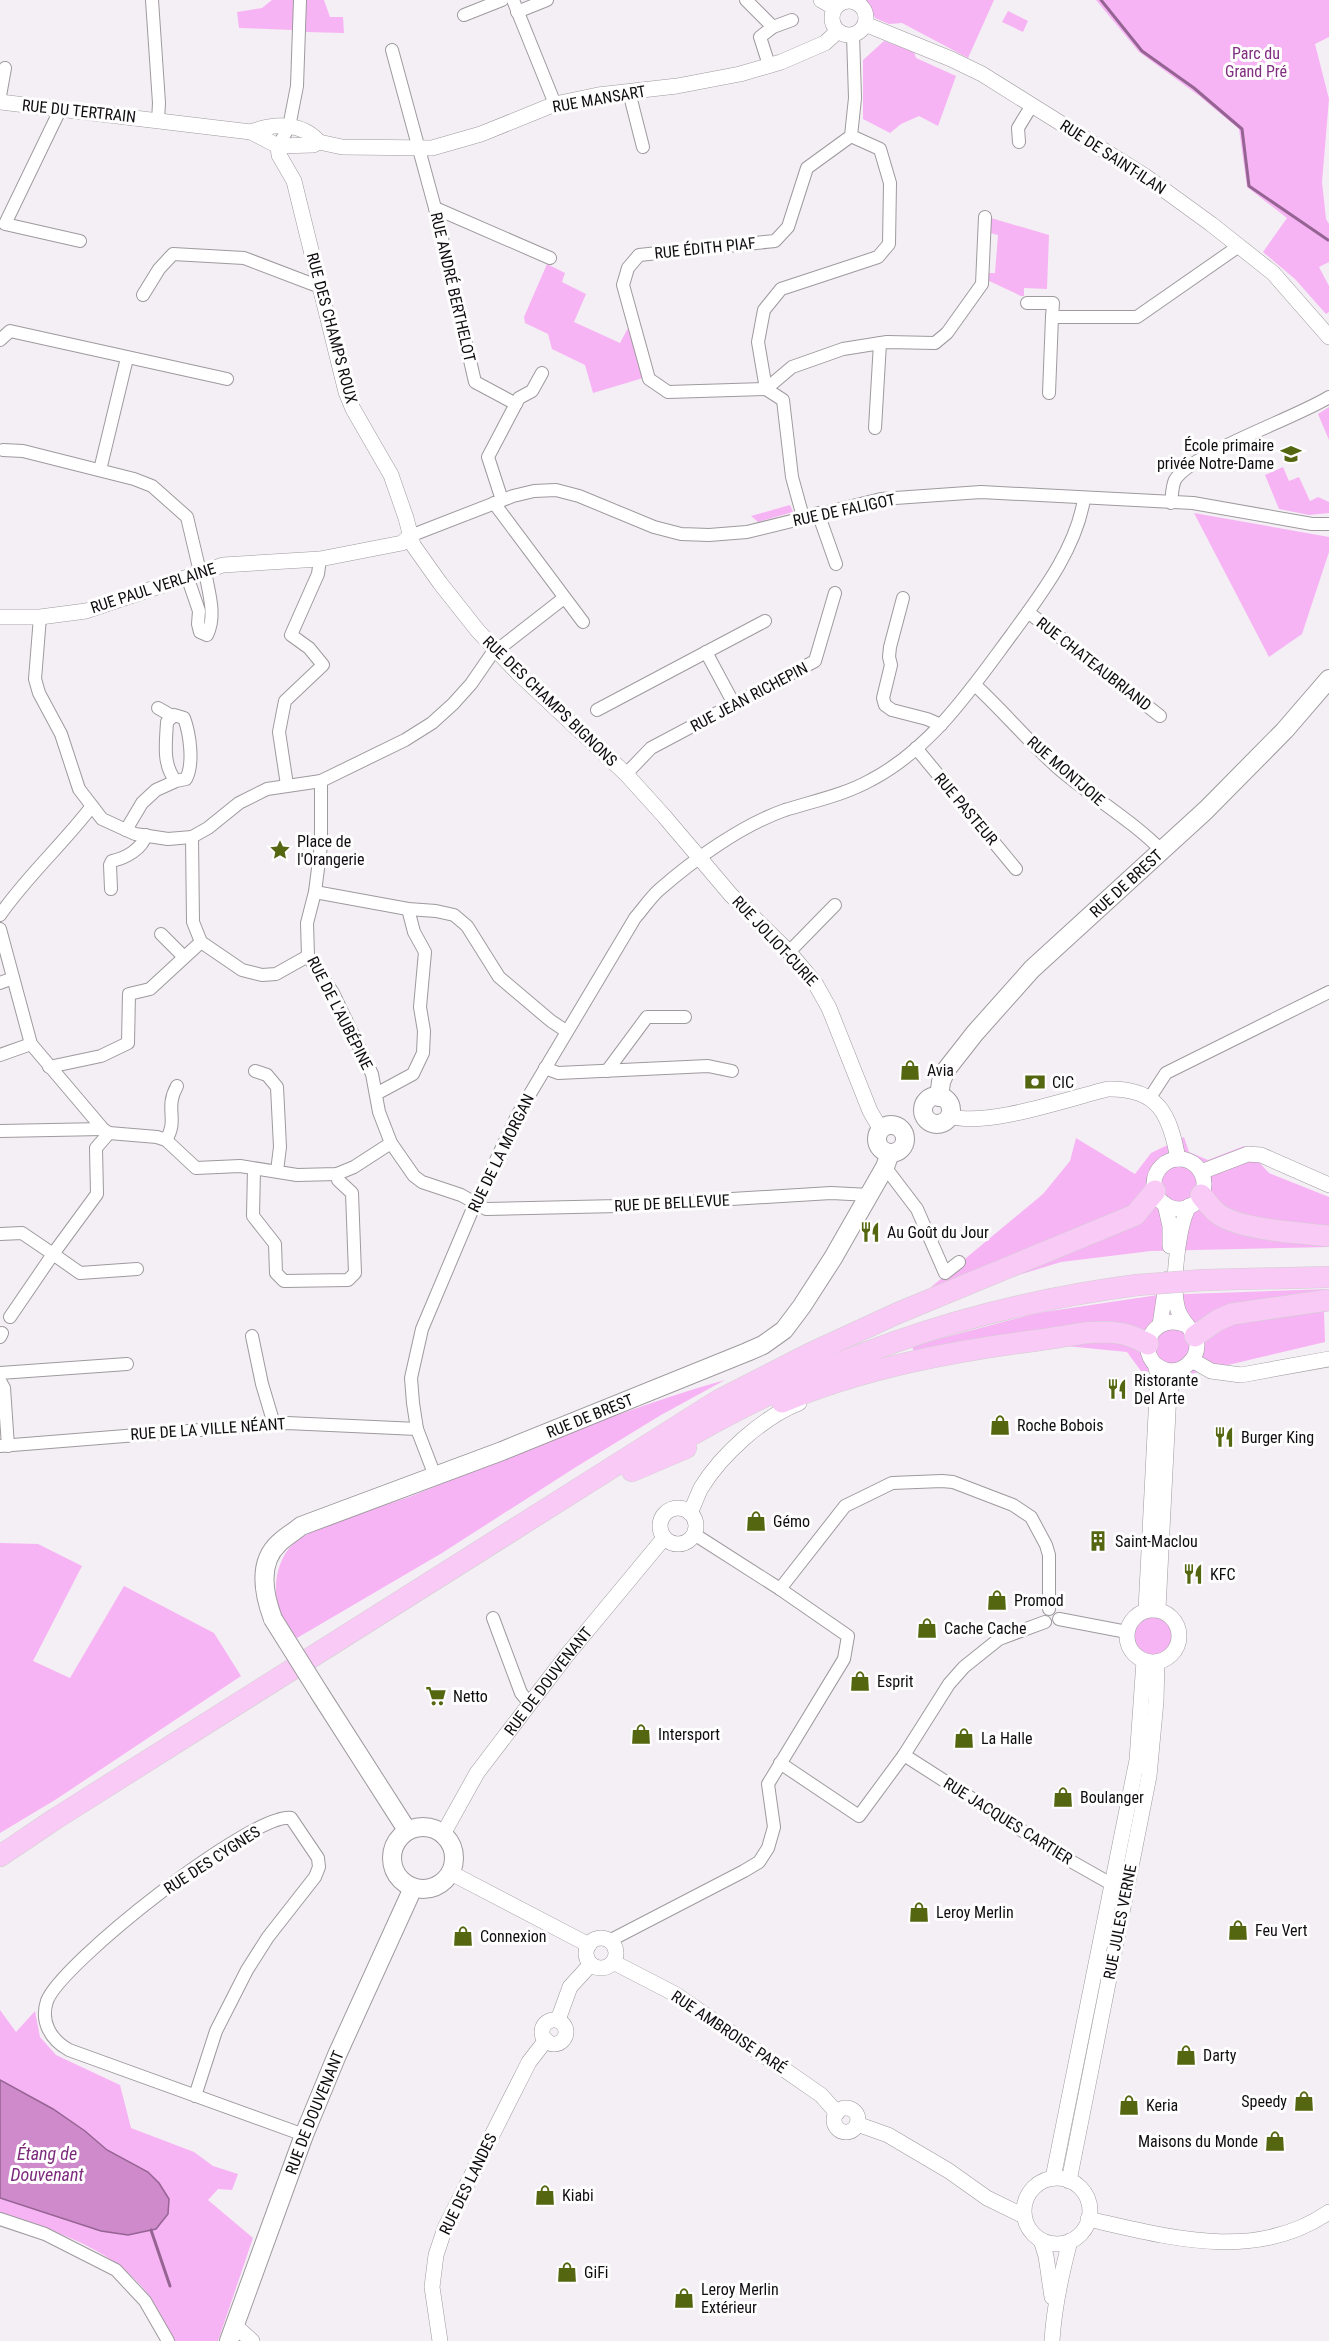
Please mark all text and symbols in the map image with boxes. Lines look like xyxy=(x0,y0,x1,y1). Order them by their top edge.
park label: Parc du Grand Pré xyxy=(1225,44,1287,81)
street label: RUE MANSART xyxy=(551,81,647,117)
street label: RUE DU TERTRAIN xyxy=(21,96,137,126)
street label: RUE DE SAINT-ILAN xyxy=(1056,116,1170,198)
street label: RUE ANDRÉ BERTHELOT xyxy=(427,210,479,364)
street label: RUE ÉDITH PIAF xyxy=(653,233,757,263)
street label: RUE DES CHAMPS ROUX xyxy=(303,251,361,406)
place label: École primaire privée Notre-Dame xyxy=(1157,436,1274,473)
school or university icon: École primaire privée Notre-Dame xyxy=(1279,442,1303,466)
street label: RUE DE FALIGOT xyxy=(791,490,897,530)
street label: RUE PAUL VERLAINE xyxy=(88,559,218,617)
street label: RUE CHATEAUBRIAND xyxy=(1033,613,1155,715)
street label: RUE DES CHAMPS BIGNONS xyxy=(479,632,621,770)
street label: RUE JEAN RICHEPIN xyxy=(687,658,811,736)
street label: RUE MONTJOIE xyxy=(1023,732,1109,810)
street label: RUE PASTEUR xyxy=(930,769,1002,849)
place label: Place de l'Orangerie xyxy=(297,832,365,869)
place icon: Place de l'Orangerie xyxy=(268,838,292,862)
street label: RUE DE BREST xyxy=(1086,845,1166,921)
street label: RUE JOLIOT-CURIE xyxy=(728,892,822,990)
street label: RUE DE L'AUBÉPINE xyxy=(303,953,377,1073)
shop icon: Avia xyxy=(898,1058,922,1082)
place label: Avia xyxy=(927,1061,954,1080)
bank icon: CIC xyxy=(1023,1070,1047,1094)
place label: CIC xyxy=(1052,1073,1074,1092)
street label: RUE DE LA MORGAN xyxy=(464,1091,538,1215)
street label: RUE DE BELLEVUE xyxy=(614,1190,730,1216)
restaurant icon: Au Goût du Jour xyxy=(858,1220,882,1244)
place label: Au Goût du Jour xyxy=(887,1223,989,1242)
place label: Ristorante Del Arte xyxy=(1134,1371,1198,1408)
restaurant icon: Ristorante Del Arte xyxy=(1105,1377,1129,1401)
street label: RUE DE BREST xyxy=(544,1390,636,1442)
shop icon: Roche Bobois xyxy=(988,1413,1012,1437)
street label: RUE DE LA VILLE NÉANT xyxy=(130,1414,286,1444)
place label: Roche Bobois xyxy=(1017,1416,1103,1435)
restaurant icon: Burger King xyxy=(1212,1425,1236,1449)
place label: Burger King xyxy=(1241,1428,1314,1447)
shop icon: Gémo xyxy=(744,1509,768,1533)
place label: Gémo xyxy=(773,1512,810,1531)
building icon: Saint-Maclou xyxy=(1086,1529,1110,1553)
place label: Saint-Maclou xyxy=(1115,1532,1198,1551)
restaurant icon: KFC xyxy=(1181,1562,1205,1586)
place label: KFC xyxy=(1210,1565,1236,1584)
shop icon: Promod xyxy=(985,1588,1009,1612)
place label: Promod xyxy=(1014,1591,1064,1610)
shop icon: Cache Cache xyxy=(915,1616,939,1640)
place label: Cache Cache xyxy=(944,1619,1026,1638)
street label: RUE DE DOUVENANT xyxy=(500,1623,596,1739)
shop icon: Esprit xyxy=(848,1669,872,1693)
place label: Esprit xyxy=(877,1672,914,1691)
supermarket icon: Netto xyxy=(424,1684,448,1708)
place label: Netto xyxy=(453,1687,488,1706)
shop icon: Intersport xyxy=(629,1722,653,1746)
place label: Intersport xyxy=(658,1725,720,1744)
shop icon: La Halle xyxy=(952,1726,976,1750)
place label: La Halle xyxy=(981,1729,1032,1748)
street label: RUE JACQUES CARTIER xyxy=(940,1774,1076,1869)
shop icon: Boulanger xyxy=(1051,1785,1075,1809)
place label: Boulanger xyxy=(1080,1788,1144,1807)
street label: RUE DES CYGNES xyxy=(160,1822,264,1898)
street label: RUE JULES VERNE xyxy=(1100,1863,1140,1981)
shop icon: Leroy Merlin xyxy=(907,1900,931,1924)
place label: Leroy Merlin xyxy=(936,1903,1014,1922)
shop icon: Feu Vert xyxy=(1226,1918,1250,1942)
place label: Feu Vert xyxy=(1255,1921,1308,1940)
shop icon: Connexion xyxy=(451,1924,475,1948)
place label: Connexion xyxy=(480,1927,547,1946)
street label: RUE AMBROISE PARÉ xyxy=(668,1986,790,2078)
shop icon: Darty xyxy=(1174,2043,1198,2067)
place label: Darty xyxy=(1203,2046,1237,2065)
street label: RUE DE DOUVENANT xyxy=(281,2048,347,2177)
shop icon: Speedy xyxy=(1292,2089,1316,2113)
place label: Speedy xyxy=(1241,2092,1287,2111)
shop icon: Keria xyxy=(1117,2093,1141,2117)
place label: Keria xyxy=(1146,2096,1178,2115)
shop icon: Maisons du Monde xyxy=(1263,2129,1287,2153)
street label: RUE DES LANDES xyxy=(435,2130,501,2238)
place label: Maisons du Monde xyxy=(1138,2132,1258,2151)
water label: Étang de Douvenant xyxy=(10,2143,84,2185)
shop icon: Kiabi xyxy=(533,2183,557,2207)
place label: Kiabi xyxy=(562,2186,594,2205)
shop icon: GiFi xyxy=(555,2260,579,2284)
place label: GiFi xyxy=(584,2263,609,2282)
place label: Leroy Merlin Extérieur xyxy=(701,2280,779,2317)
shop icon: Leroy Merlin Extérieur xyxy=(672,2286,696,2310)

